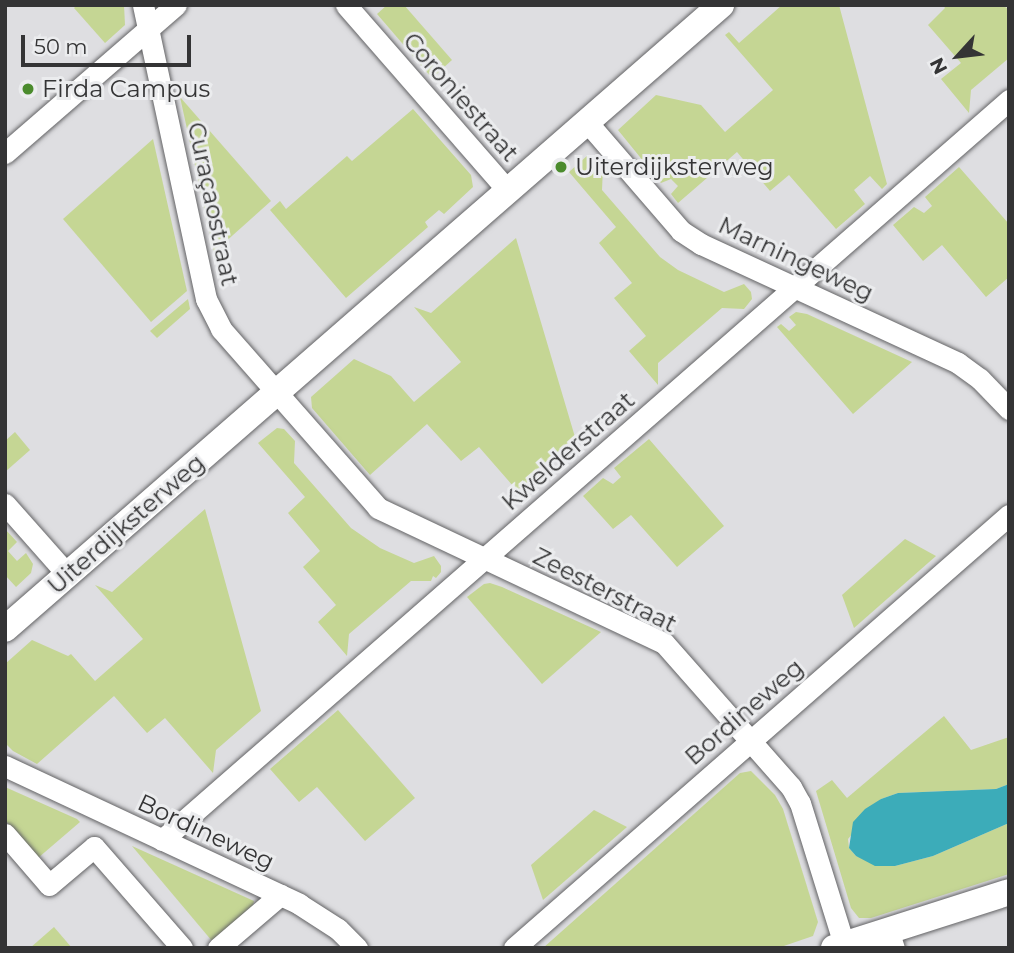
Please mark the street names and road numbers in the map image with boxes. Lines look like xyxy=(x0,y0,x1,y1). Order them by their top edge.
street label: Coroniestraat xyxy=(397,27,525,167)
street label: Curaçaostraat xyxy=(182,120,244,288)
street label: Marningeweg xyxy=(714,210,878,308)
street label: Kwelderstraat xyxy=(496,386,640,516)
street label: Uiterdijksterweg xyxy=(42,448,210,600)
street label: Zeesterstraat xyxy=(528,541,682,639)
street label: Bordineweg xyxy=(679,653,809,771)
street label: Bordineweg xyxy=(133,788,279,876)

